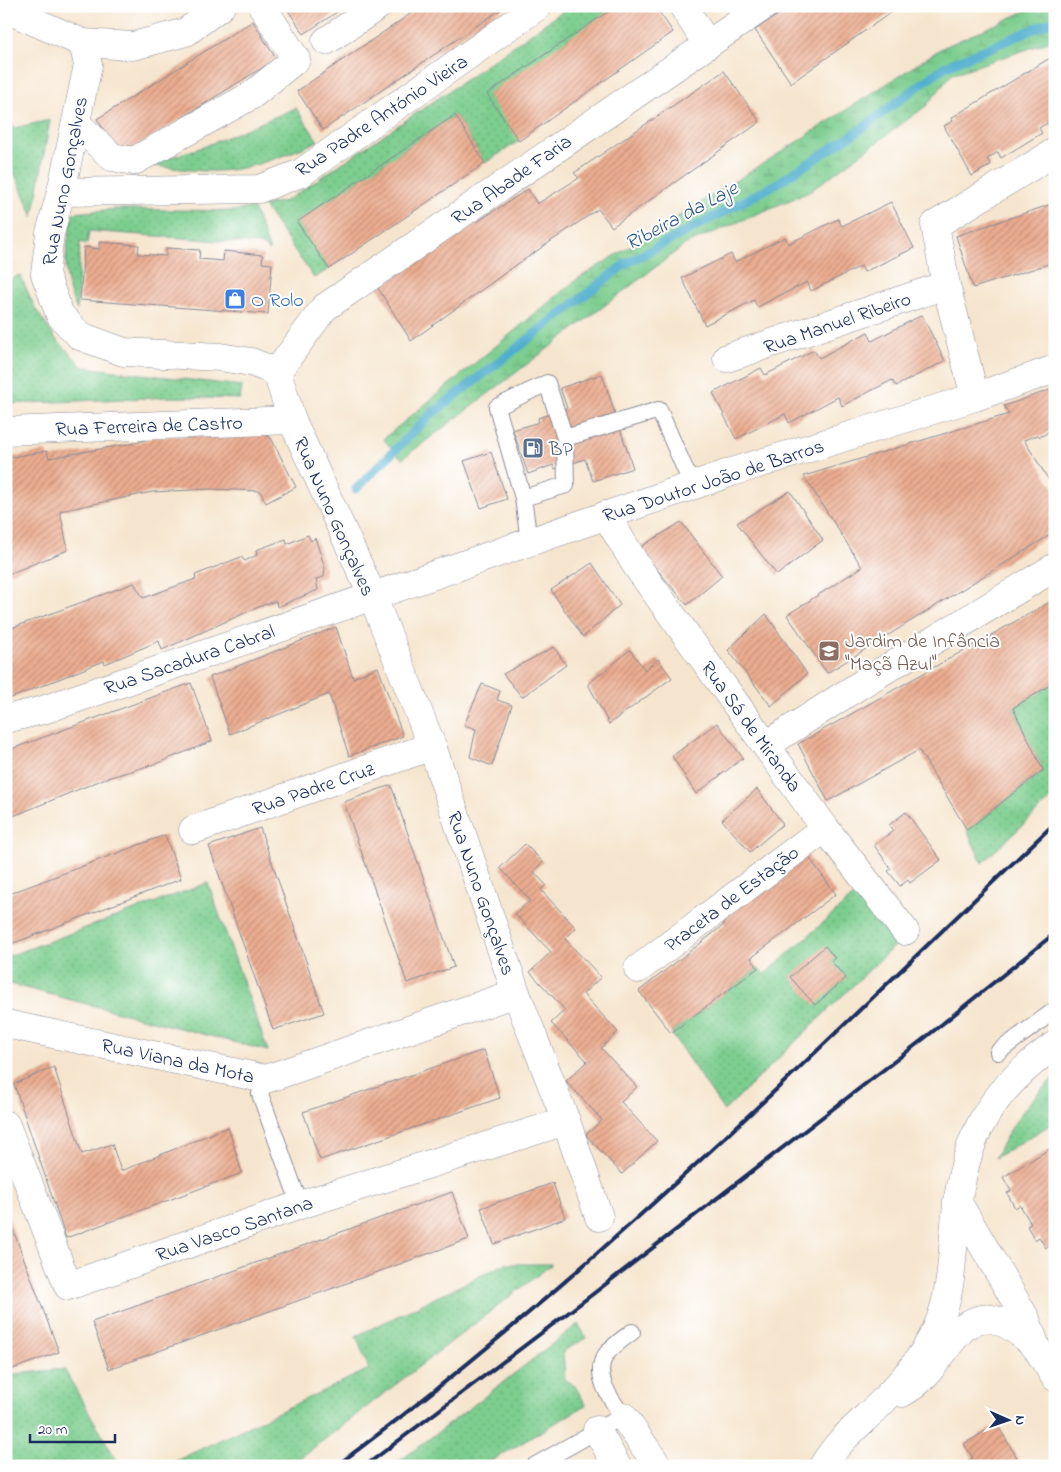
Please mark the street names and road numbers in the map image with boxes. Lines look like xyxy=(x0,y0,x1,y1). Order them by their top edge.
street label: Rua Padre António Vieira xyxy=(290,48,474,186)
street label: Rua Nuno Gonçalves xyxy=(36,94,97,269)
street label: Rua Abade Faria xyxy=(446,129,579,234)
street label: Rua Manuel Ribeiro xyxy=(760,286,915,363)
street label: Rua Ferreira de Castro xyxy=(55,410,243,445)
street label: Rua Nuno Gonçalves xyxy=(285,433,381,601)
street label: Rua Doutor João de Barros xyxy=(599,433,828,532)
street label: Rua Sacadura Cabral xyxy=(101,619,279,704)
street label: Rua Sá de Miranda xyxy=(692,656,808,799)
street label: Rua Padre Cruz xyxy=(249,756,380,825)
street label: Rua Nuno Gonçalves xyxy=(438,808,521,980)
street label: Praceta de Estação xyxy=(659,840,806,960)
street label: Rua Viana da Mota xyxy=(98,1032,257,1093)
street label: Rua Vasco Santana xyxy=(152,1190,317,1271)

